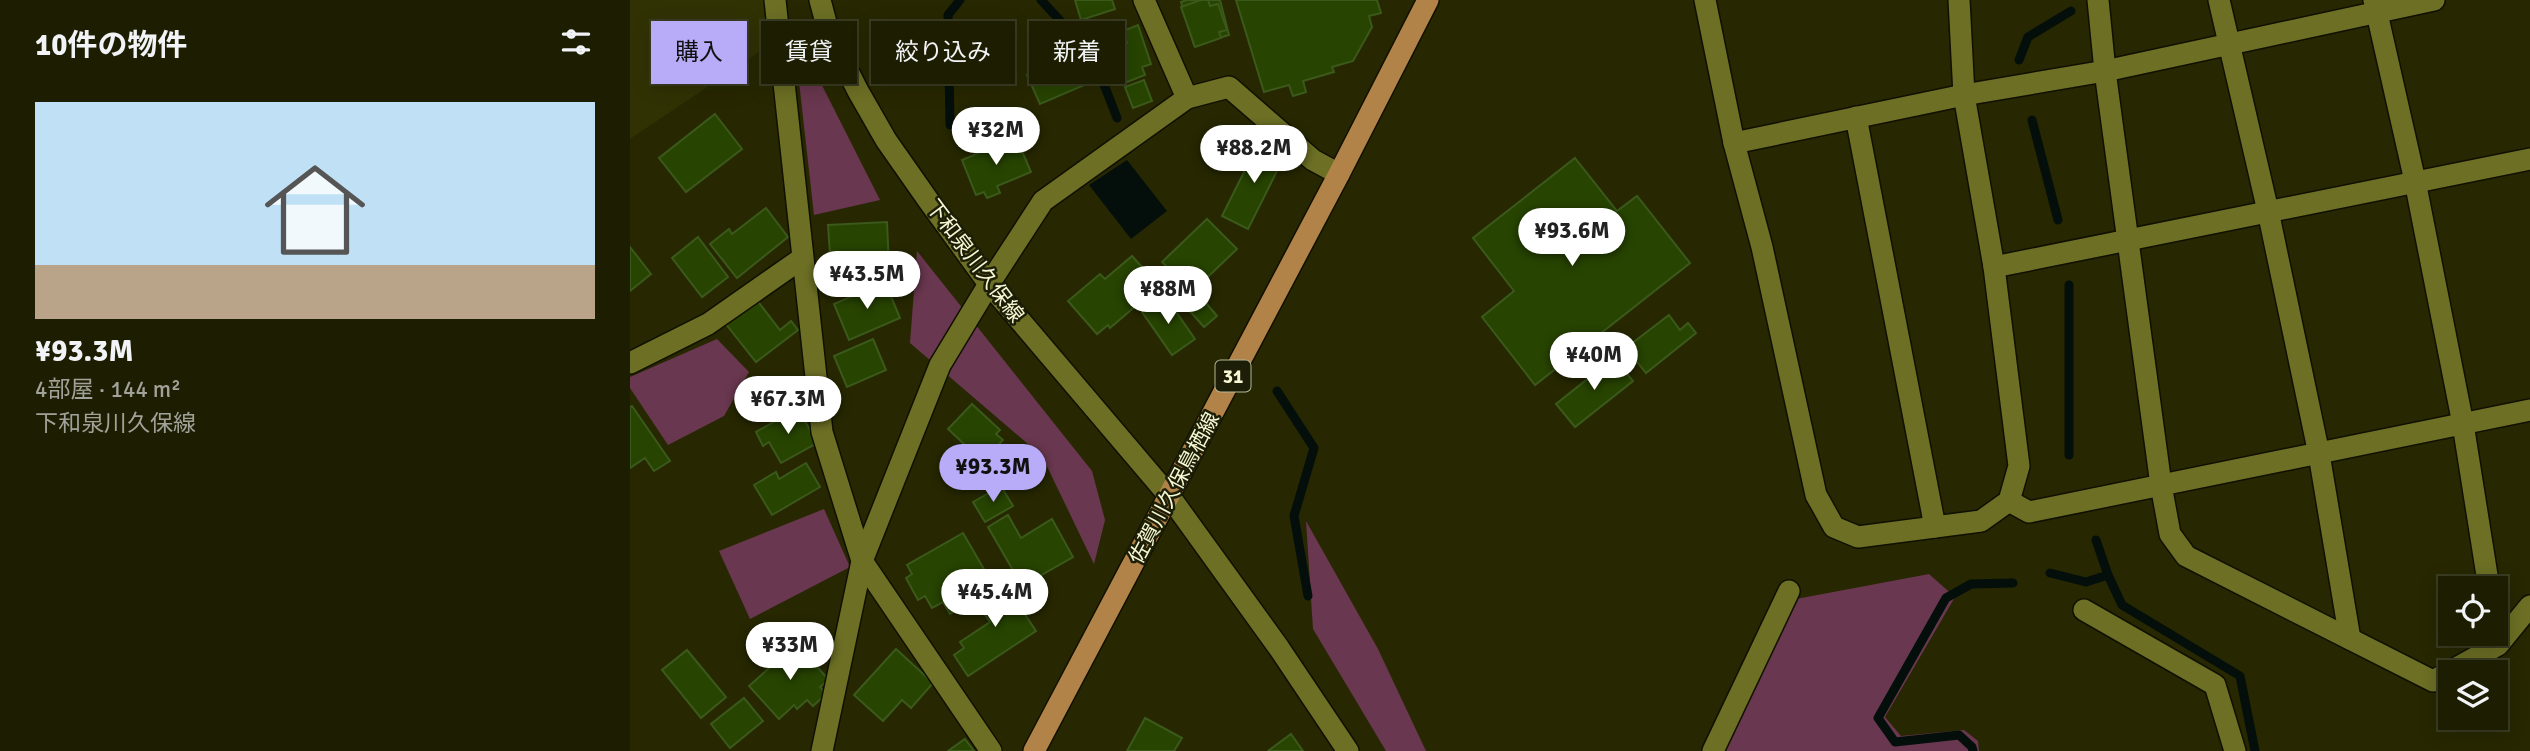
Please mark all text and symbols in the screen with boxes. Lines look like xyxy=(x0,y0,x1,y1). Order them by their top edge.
chip: 購入 xyxy=(651,21,747,84)
chip: 賃貸 xyxy=(761,21,857,84)
chip: 絞り込み xyxy=(871,21,1015,84)
chip: 新着 xyxy=(1029,21,1125,84)
icon: filters xyxy=(557,23,595,61)
text: 10件の物件 xyxy=(35,27,187,64)
pin: ¥32M xyxy=(955,108,1037,167)
text: ¥32M xyxy=(968,115,1024,144)
pin: ¥88.2M xyxy=(1197,125,1311,185)
text: ¥88.2M xyxy=(1216,133,1292,162)
icon: home xyxy=(252,147,378,273)
street label: 下和泉川久保線 xyxy=(920,194,1030,328)
pin: ¥93.6M xyxy=(1515,208,1629,268)
text: ¥93.6M xyxy=(1534,216,1610,245)
pin: ¥43.5M xyxy=(810,252,924,311)
text: ¥43.5M xyxy=(829,259,905,288)
pin: ¥88M xyxy=(1127,266,1209,326)
text: ¥88M xyxy=(1140,274,1196,303)
pin: ¥40M xyxy=(1553,332,1635,392)
text: ¥93.3M xyxy=(35,333,133,370)
text: ¥40M xyxy=(1566,340,1622,369)
road number: 31 xyxy=(1216,360,1250,392)
text: 4部屋 · 144 m² xyxy=(35,375,181,404)
pin: ¥67.3M xyxy=(731,376,845,436)
text: ¥67.3M xyxy=(750,384,826,413)
street label: 佐賀川久保鳥栖線 xyxy=(1123,408,1225,568)
text: 下和泉川久保線 xyxy=(35,409,196,438)
pin: ¥93.3M xyxy=(936,444,1050,504)
text: ¥93.3M xyxy=(955,452,1031,481)
pin: ¥45.4M xyxy=(938,570,1052,629)
map controls xyxy=(2438,576,2508,730)
button: locate xyxy=(2438,576,2508,646)
text: ¥45.4M xyxy=(957,577,1033,606)
pin: ¥33M xyxy=(749,622,831,682)
text: ¥33M xyxy=(762,630,818,659)
button: layers xyxy=(2438,660,2508,730)

